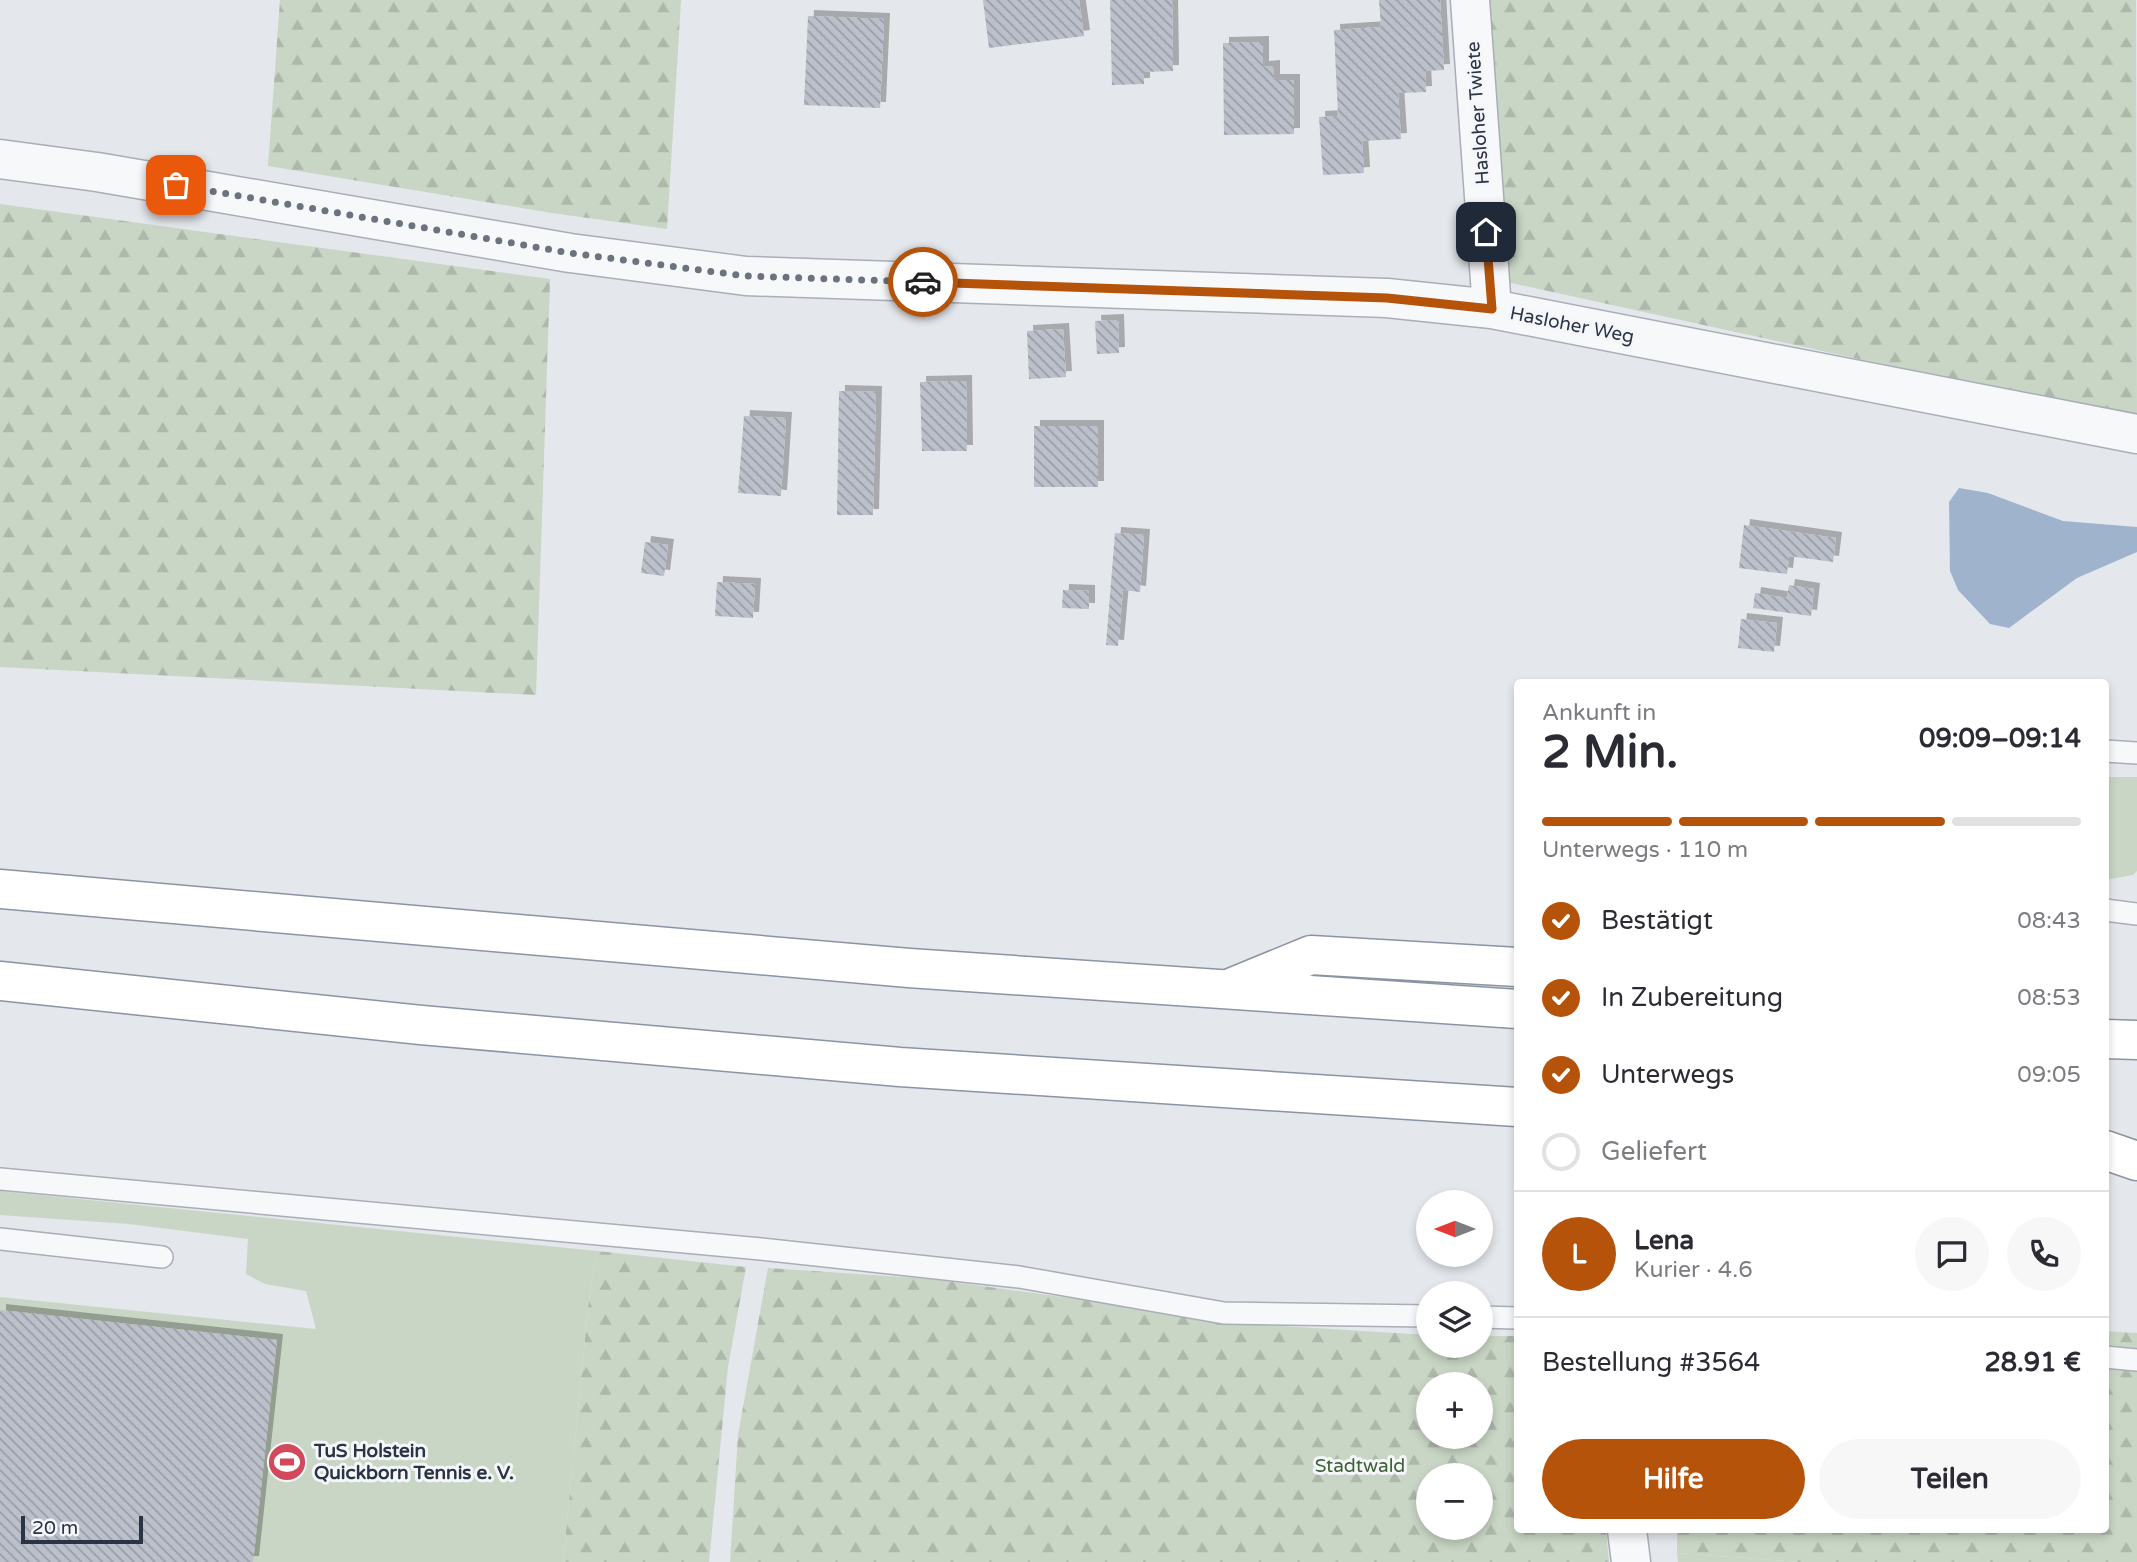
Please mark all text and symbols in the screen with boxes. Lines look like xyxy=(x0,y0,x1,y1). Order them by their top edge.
street label: Hasloher Twiete xyxy=(1462,41,1494,185)
pin xyxy=(146,155,206,215)
icon: bag xyxy=(157,166,195,204)
pin xyxy=(1456,202,1516,262)
icon: home xyxy=(1467,213,1505,251)
courier xyxy=(888,247,958,317)
icon: car xyxy=(904,263,942,301)
street label: Hasloher Weg xyxy=(1508,302,1636,348)
text: Ankunft in xyxy=(1542,699,1656,727)
text: 09:09–09:14 xyxy=(1919,723,2081,754)
text: 2 Min. xyxy=(1542,725,1678,780)
text: Unterwegs · 110 m xyxy=(1542,836,1748,864)
icon: check xyxy=(1542,902,1580,940)
text: Bestätigt xyxy=(1601,905,1713,936)
text: 08:43 xyxy=(2017,907,2081,935)
icon: check xyxy=(1542,979,1580,1017)
text: In Zubereitung xyxy=(1601,982,1783,1013)
text: 08:53 xyxy=(2017,984,2081,1012)
icon: check xyxy=(1542,1056,1580,1094)
text: Unterwegs xyxy=(1601,1059,1734,1090)
text: 09:05 xyxy=(2017,1061,2081,1089)
text: Geliefert xyxy=(1601,1136,1707,1167)
north arrow xyxy=(1416,1190,1493,1267)
map controls xyxy=(1416,1190,1493,1540)
button: chat xyxy=(1915,1217,1989,1291)
button: phone xyxy=(2007,1217,2081,1291)
text: Lena xyxy=(1634,1225,1694,1256)
text: L xyxy=(1572,1239,1586,1270)
text: Kurier · 4.6 xyxy=(1634,1256,1753,1284)
button: layers xyxy=(1416,1281,1493,1358)
text: Bestellung #3564 xyxy=(1542,1347,1760,1378)
text: 28.91 € xyxy=(1984,1347,2081,1378)
button: + xyxy=(1416,1372,1493,1449)
button: Hilfe xyxy=(1542,1439,1805,1519)
button: Teilen xyxy=(1819,1439,2081,1519)
place label: TuS Holstein Quickborn Tennis e. V. xyxy=(313,1440,514,1484)
sports icon: TuS Holstein Quickborn Tennis e. V. xyxy=(266,1441,308,1483)
park label: Stadtwald xyxy=(1315,1455,1405,1477)
button: − xyxy=(1416,1463,1493,1540)
scale bar xyxy=(21,1513,144,1545)
text: 20 m xyxy=(32,1517,78,1539)

